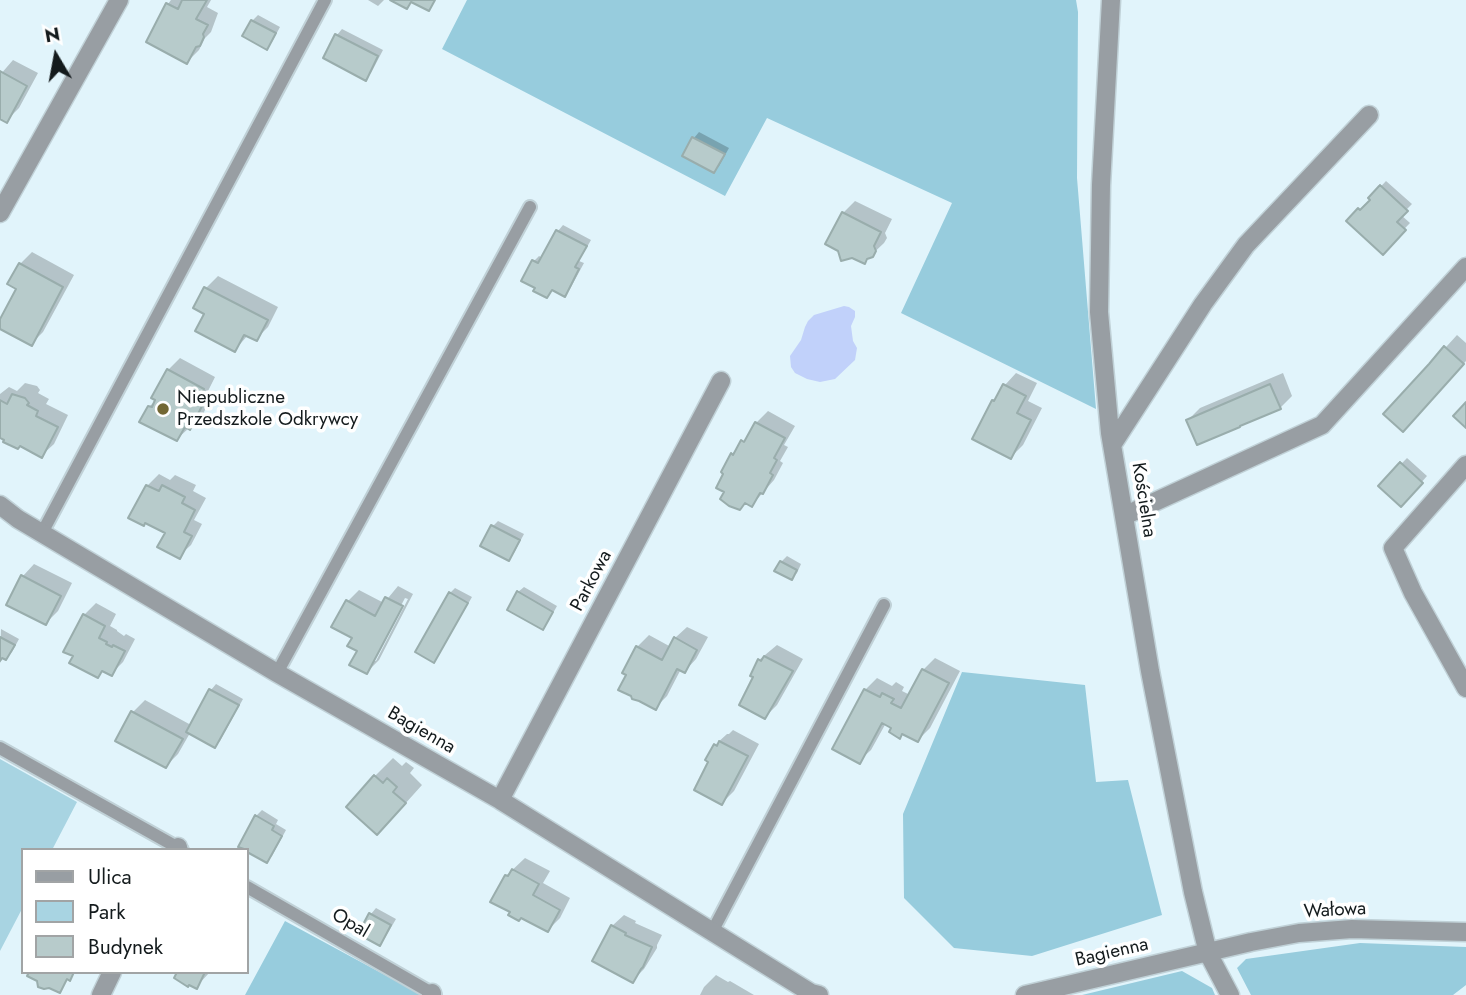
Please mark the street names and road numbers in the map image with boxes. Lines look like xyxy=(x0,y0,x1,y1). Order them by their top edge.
street label: Kościelna xyxy=(1126,461,1160,539)
street label: Parkowa xyxy=(567,547,617,615)
street label: Bagienna xyxy=(383,703,459,759)
street label: Wałowa xyxy=(1303,898,1367,924)
street label: Opal xyxy=(327,904,373,944)
street label: Bagienna xyxy=(1073,934,1151,972)

